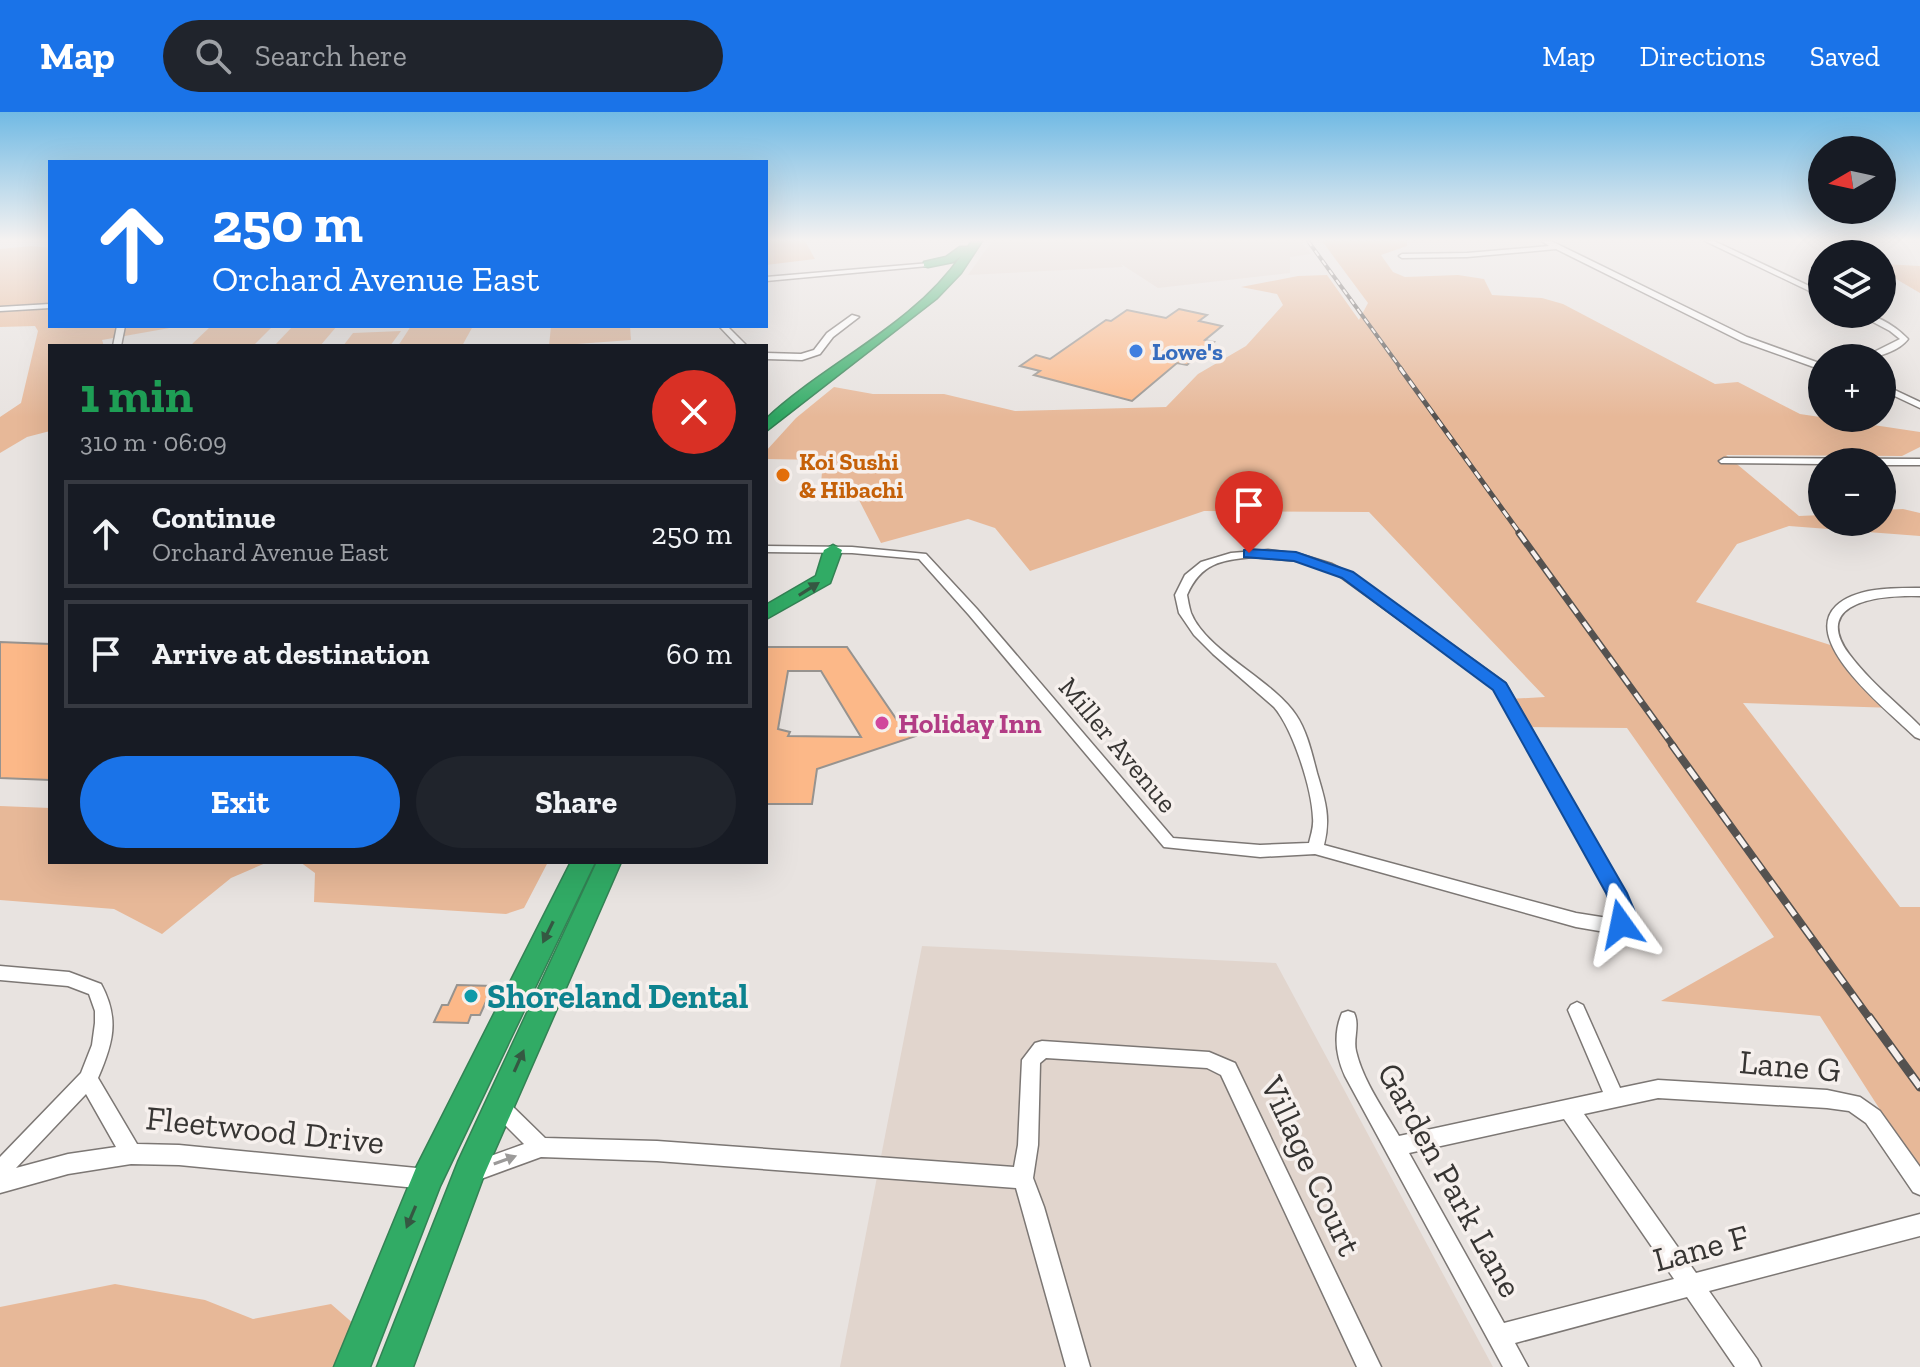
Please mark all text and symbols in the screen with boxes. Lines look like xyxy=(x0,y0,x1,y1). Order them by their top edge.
search box xyxy=(163,20,723,92)
text: Map xyxy=(40,33,115,79)
icon: search xyxy=(191,34,235,78)
text: Search here xyxy=(255,38,407,74)
text: Map xyxy=(1542,40,1595,73)
text: Directions xyxy=(1639,40,1766,73)
text: Saved xyxy=(1810,40,1880,73)
north arrow xyxy=(1808,136,1896,224)
map controls xyxy=(1808,136,1896,536)
text: 250 m xyxy=(212,189,363,256)
icon: ahead xyxy=(80,192,184,296)
button: layers xyxy=(1808,240,1896,328)
text: Orchard Avenue East xyxy=(212,257,539,300)
place label: Lowe's xyxy=(1152,337,1223,366)
marker: Lowe's xyxy=(1127,342,1145,360)
button: + xyxy=(1808,344,1896,432)
text: 1 min xyxy=(80,367,193,424)
button: close xyxy=(652,370,736,454)
text: 310 m · 06:09 xyxy=(80,426,227,458)
place label: Koi Sushi & Hibachi xyxy=(799,447,903,504)
button: − xyxy=(1808,448,1896,536)
marker: Koi Sushi & Hibachi xyxy=(774,466,792,484)
pin xyxy=(1215,471,1283,553)
icon: arrive xyxy=(1227,483,1271,527)
text: Continue xyxy=(152,500,276,536)
icon: ahead xyxy=(84,512,128,556)
text: 250 m xyxy=(651,516,732,552)
text: Orchard Avenue East xyxy=(152,536,388,568)
one-way arrow xyxy=(798,583,820,597)
icon: arrive xyxy=(84,632,128,676)
text: Arrive at destination xyxy=(152,636,429,672)
text: 60 m xyxy=(666,636,732,672)
street label: Miller Avenue xyxy=(1052,671,1184,819)
place label: Holiday Inn xyxy=(898,707,1042,740)
marker: Holiday Inn xyxy=(873,714,891,732)
button: Exit xyxy=(80,756,400,848)
button: Share xyxy=(416,756,736,848)
position arrow xyxy=(1579,882,1663,966)
one-way arrow xyxy=(541,920,555,944)
place label: Shoreland Dental xyxy=(487,976,749,1017)
marker: Shoreland Dental xyxy=(462,987,480,1005)
street label: Lane G xyxy=(1738,1041,1842,1091)
one-way arrow xyxy=(513,1050,526,1073)
street label: Garden Park Lane xyxy=(1369,1056,1531,1304)
street label: Village Court xyxy=(1251,1069,1371,1263)
street label: Fleetwood Drive xyxy=(144,1097,386,1163)
one-way arrow xyxy=(493,1153,517,1166)
one-way arrow xyxy=(405,1205,418,1228)
street label: Lane F xyxy=(1649,1216,1753,1280)

